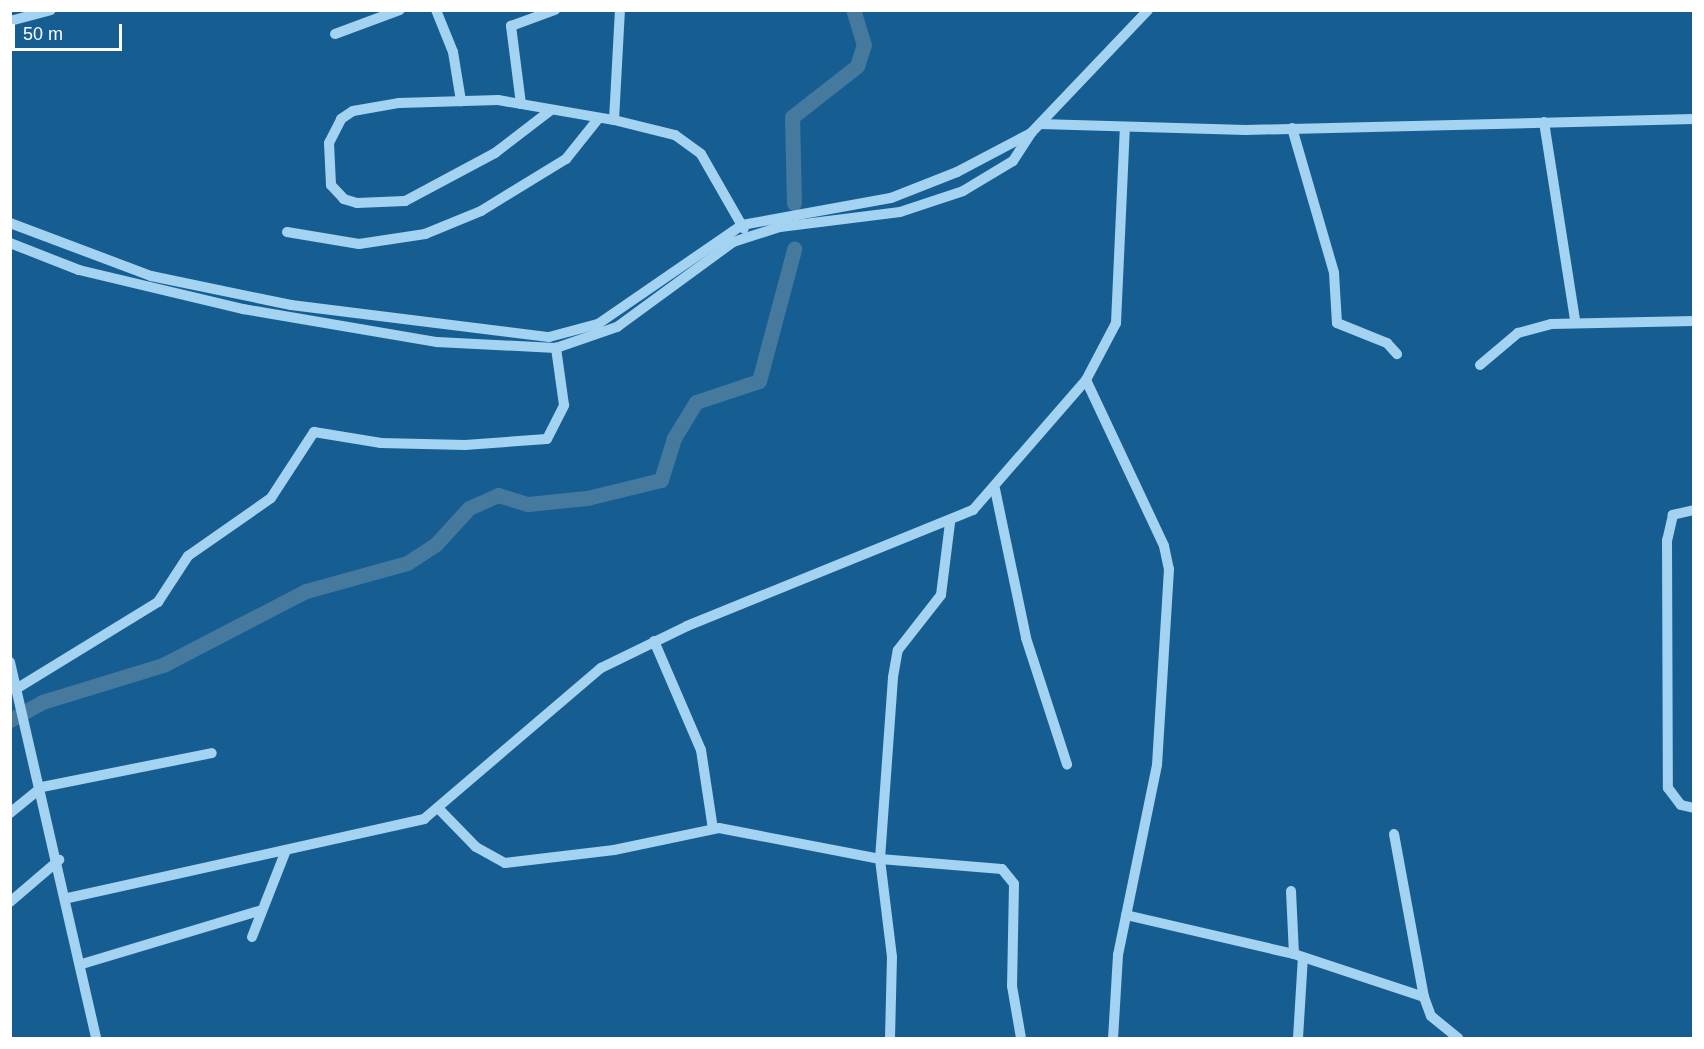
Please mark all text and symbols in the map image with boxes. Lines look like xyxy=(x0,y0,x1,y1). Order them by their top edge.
scale bar xyxy=(15,12,124,50)
text: 50 m xyxy=(23,24,63,44)

